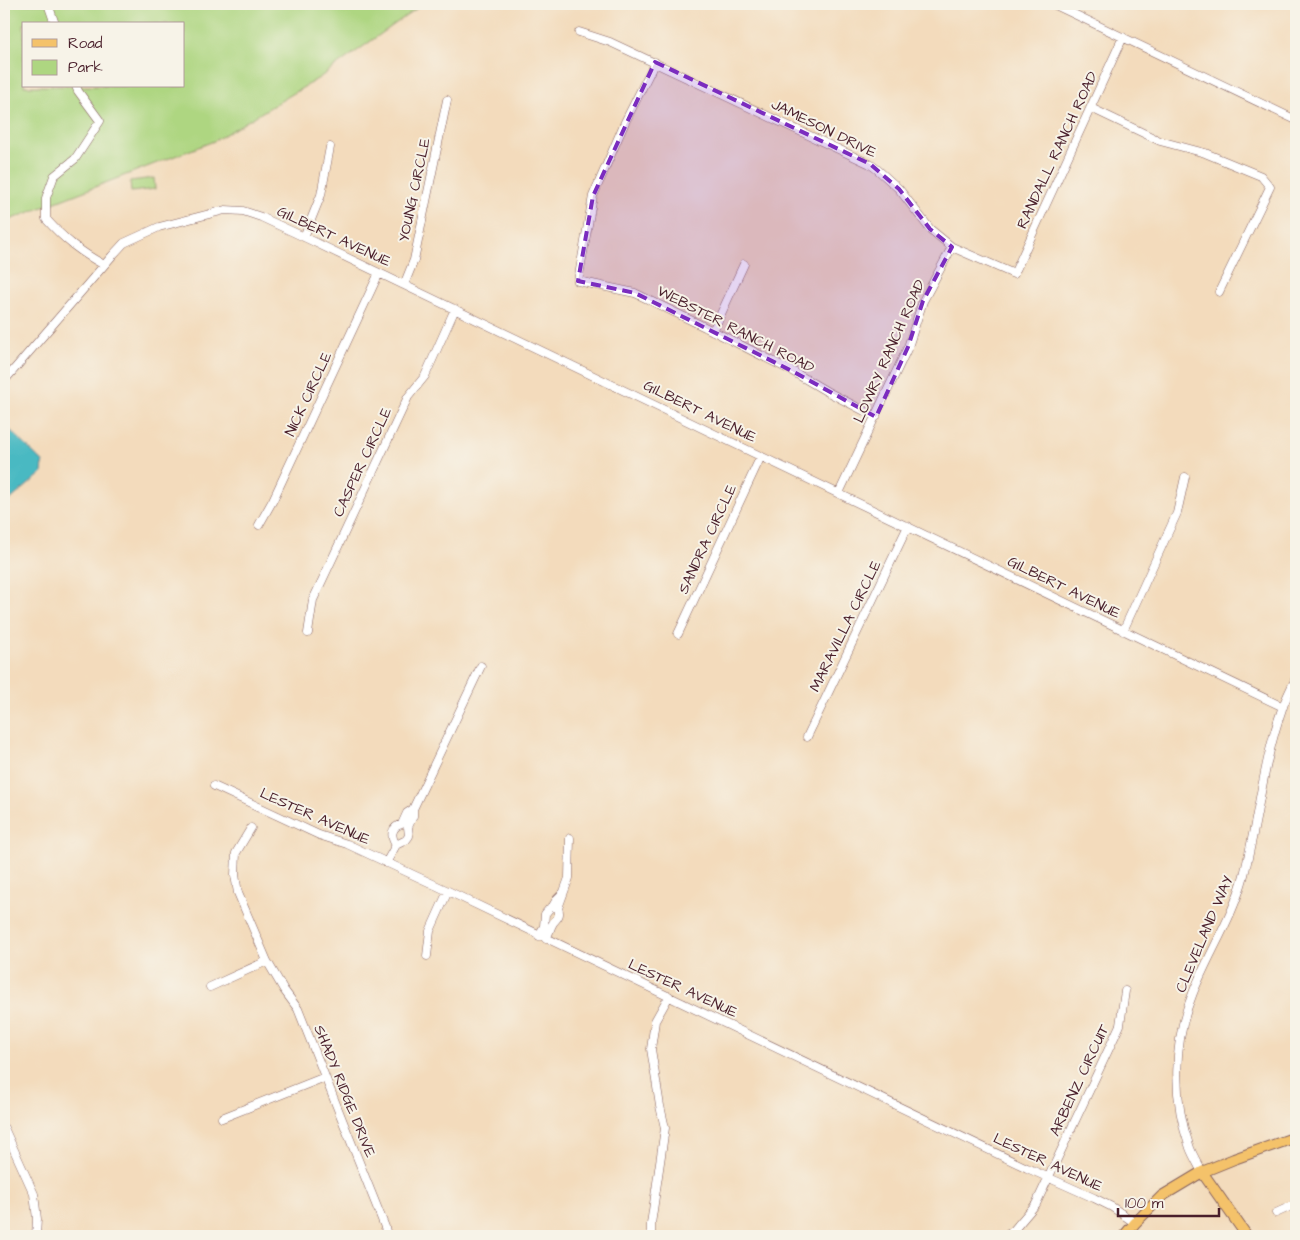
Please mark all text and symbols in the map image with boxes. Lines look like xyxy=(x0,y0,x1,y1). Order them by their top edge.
legend xyxy=(22,22,185,88)
text: Road xyxy=(68,33,103,54)
text: Park xyxy=(68,57,103,78)
street label: RANDALL RANCH ROAD xyxy=(1012,68,1103,232)
street label: JAMESON DRIVE xyxy=(768,94,880,163)
street label: YOUNG CIRCLE xyxy=(393,136,436,244)
street label: GILBERT AVENUE xyxy=(274,201,394,272)
street label: LOWRY RANCH ROAD xyxy=(848,276,931,426)
street label: WEBSTER RANCH ROAD xyxy=(654,281,818,378)
street label: NICK CIRCLE xyxy=(280,348,337,440)
street label: GILBERT AVENUE xyxy=(640,375,760,448)
street label: CASPER CIRCLE xyxy=(328,404,397,520)
street label: SANDRA CIRCLE xyxy=(673,481,742,597)
street label: GILBERT AVENUE xyxy=(1004,551,1124,624)
street label: MARAVILLA CIRCLE xyxy=(804,557,886,695)
street label: LESTER AVENUE xyxy=(256,783,373,850)
street label: CLEVELAND WAY xyxy=(1170,873,1239,996)
street label: LESTER AVENUE xyxy=(625,954,741,1023)
street label: ARBENZ CIRCUIT xyxy=(1044,1020,1115,1140)
street label: SHADY RIDGE DRIVE xyxy=(308,1022,381,1161)
street label: LESTER AVENUE xyxy=(990,1128,1106,1197)
scale bar xyxy=(1118,1185,1219,1217)
text: 100 m xyxy=(1125,1193,1164,1214)

